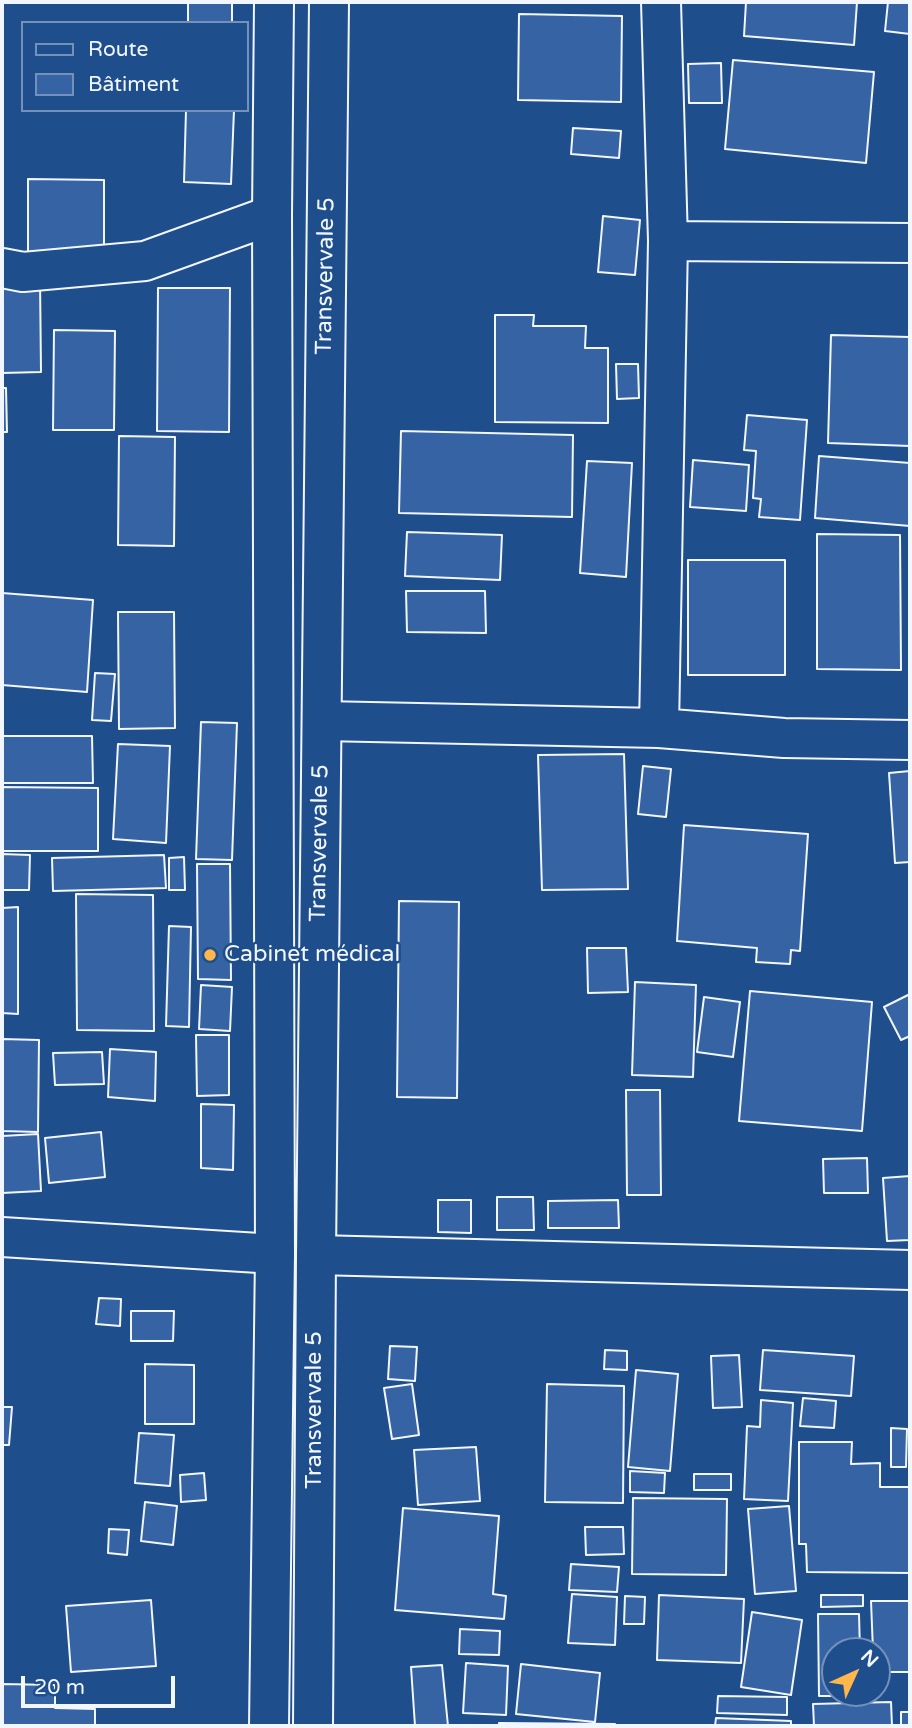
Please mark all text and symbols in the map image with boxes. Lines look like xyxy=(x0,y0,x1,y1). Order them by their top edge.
legend xyxy=(21,21,248,112)
text: Route xyxy=(88,37,148,62)
text: Bâtiment xyxy=(88,72,179,97)
street label: Transvervale 5 xyxy=(311,197,341,355)
street label: Transvervale 5 xyxy=(305,764,335,922)
place label: Cabinet médical xyxy=(224,941,400,969)
marker: Cabinet médical xyxy=(202,947,218,963)
street label: Transvervale 5 xyxy=(301,1331,329,1489)
north arrow xyxy=(821,1637,891,1707)
text: N xyxy=(856,1645,883,1672)
scale bar xyxy=(24,1662,178,1706)
text: 20 m xyxy=(34,1675,85,1700)

